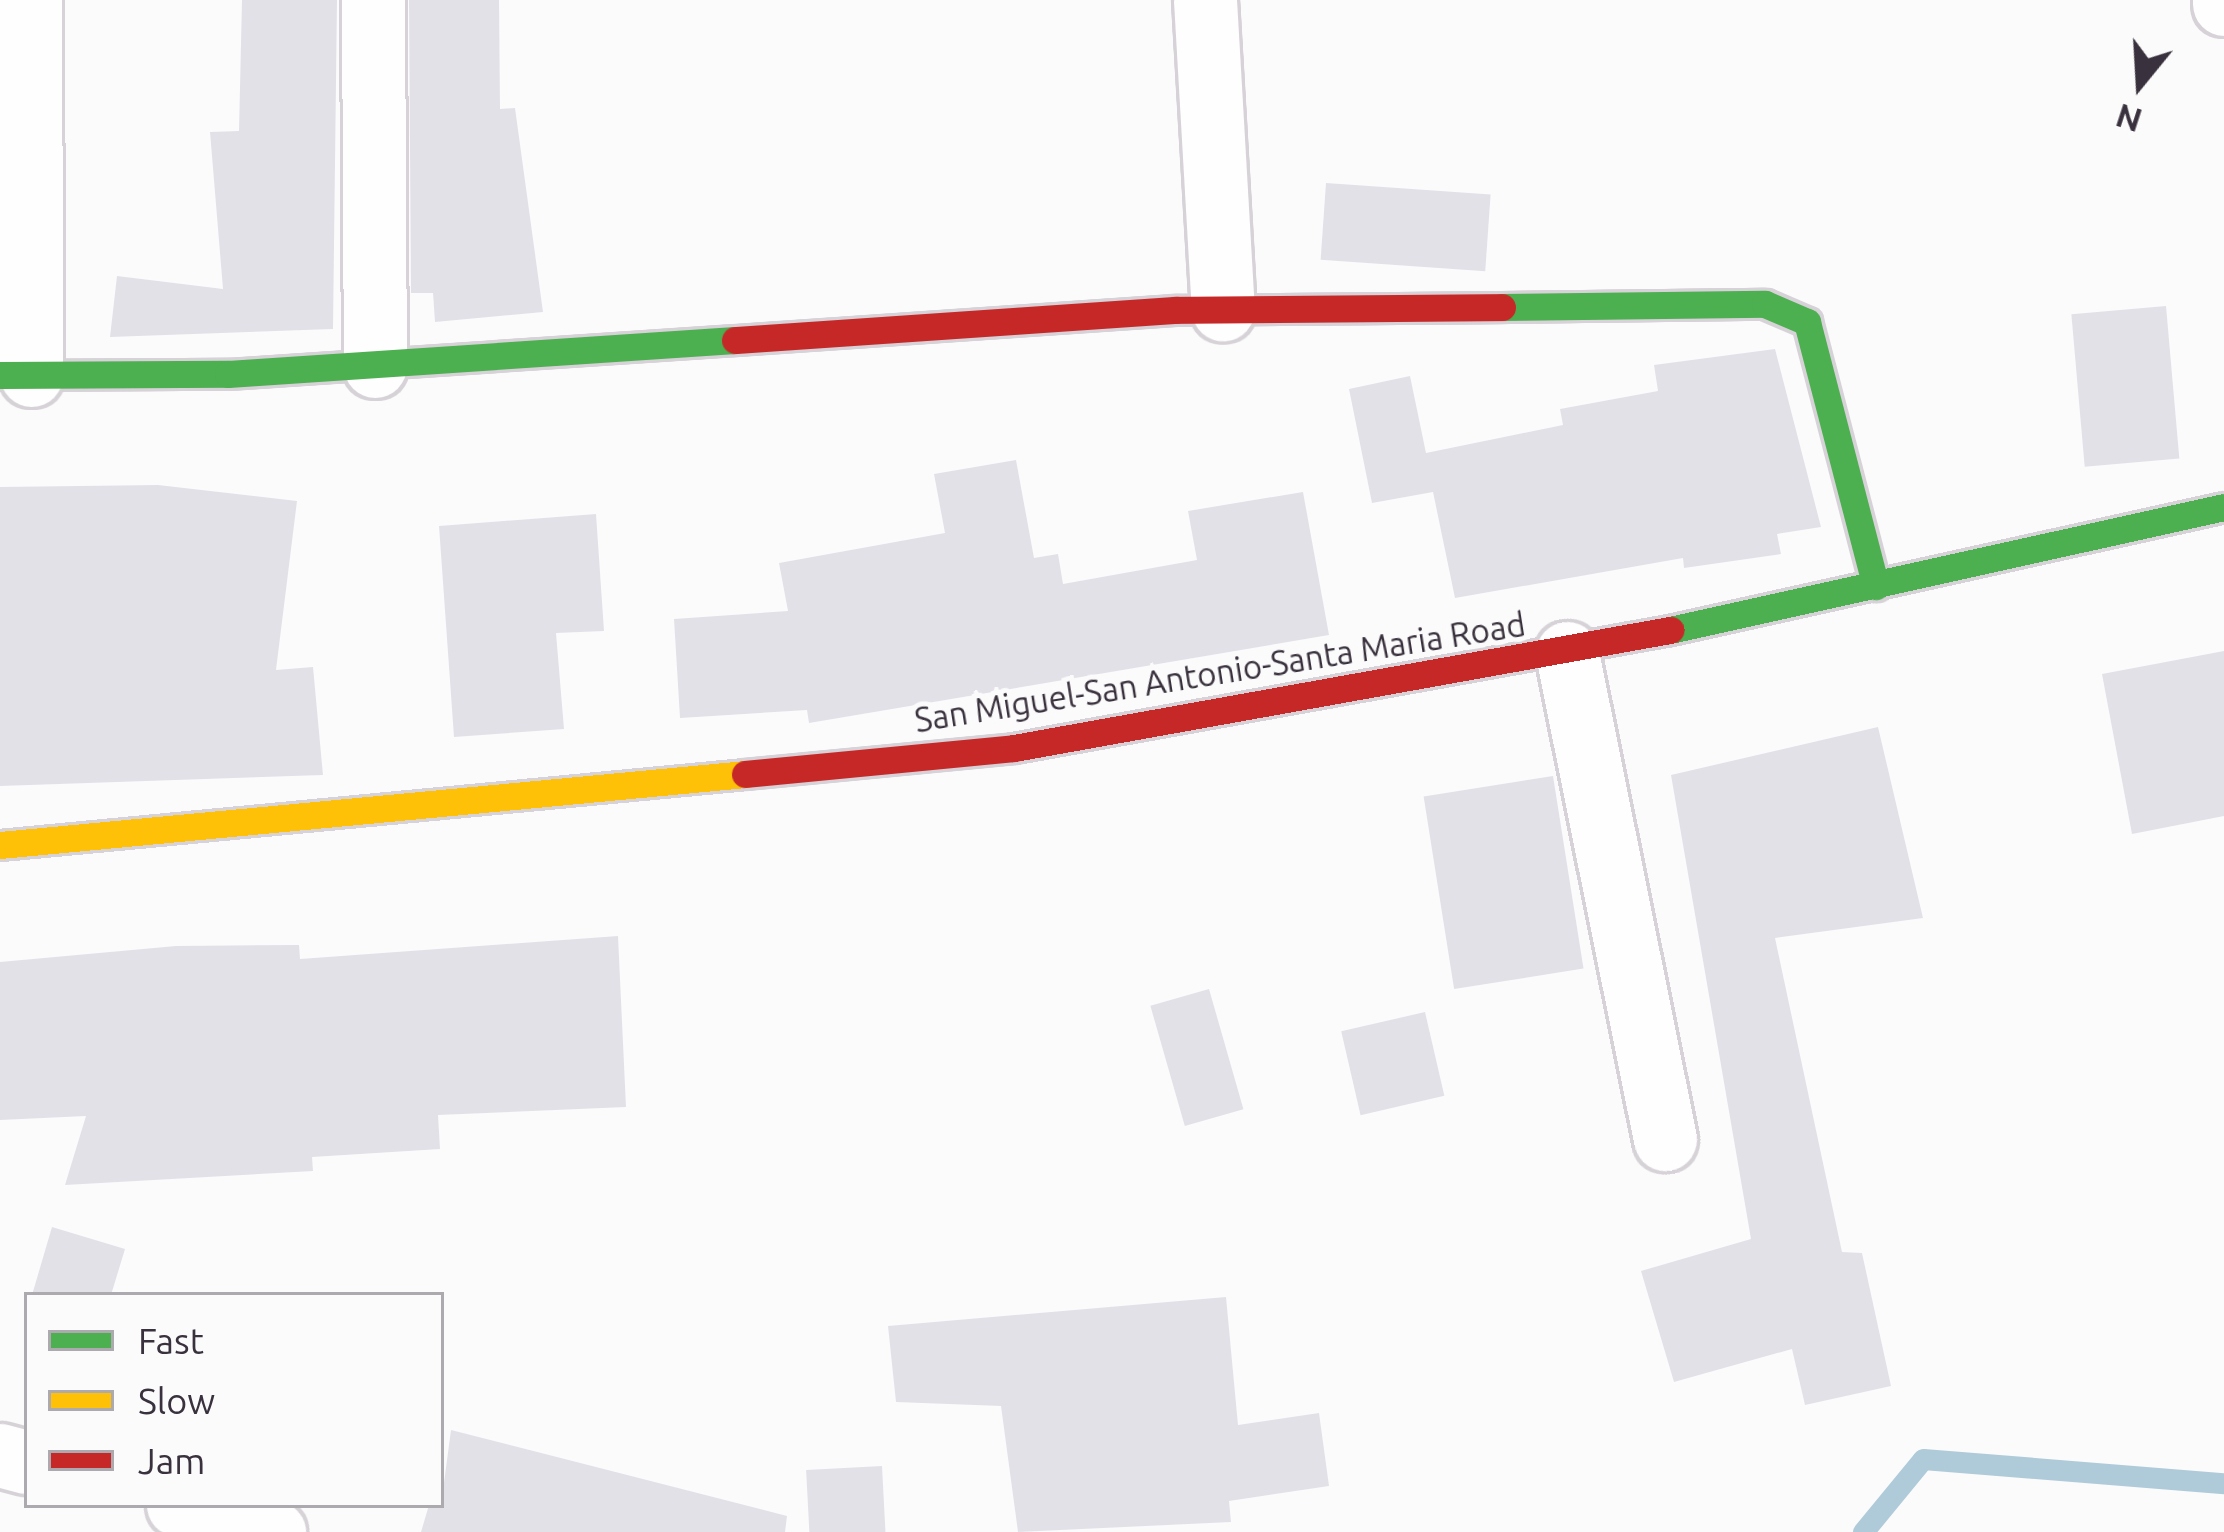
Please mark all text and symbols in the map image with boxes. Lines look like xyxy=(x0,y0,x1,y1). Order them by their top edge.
north arrow xyxy=(2080,24,2200,144)
text: N xyxy=(2111,97,2146,140)
street label: San Miguel-San Antonio-Santa Maria Road xyxy=(912,604,1528,740)
legend xyxy=(24,1292,444,1508)
text: Fast xyxy=(138,1320,204,1361)
text: Slow xyxy=(138,1380,215,1421)
text: Jam xyxy=(138,1440,205,1481)

